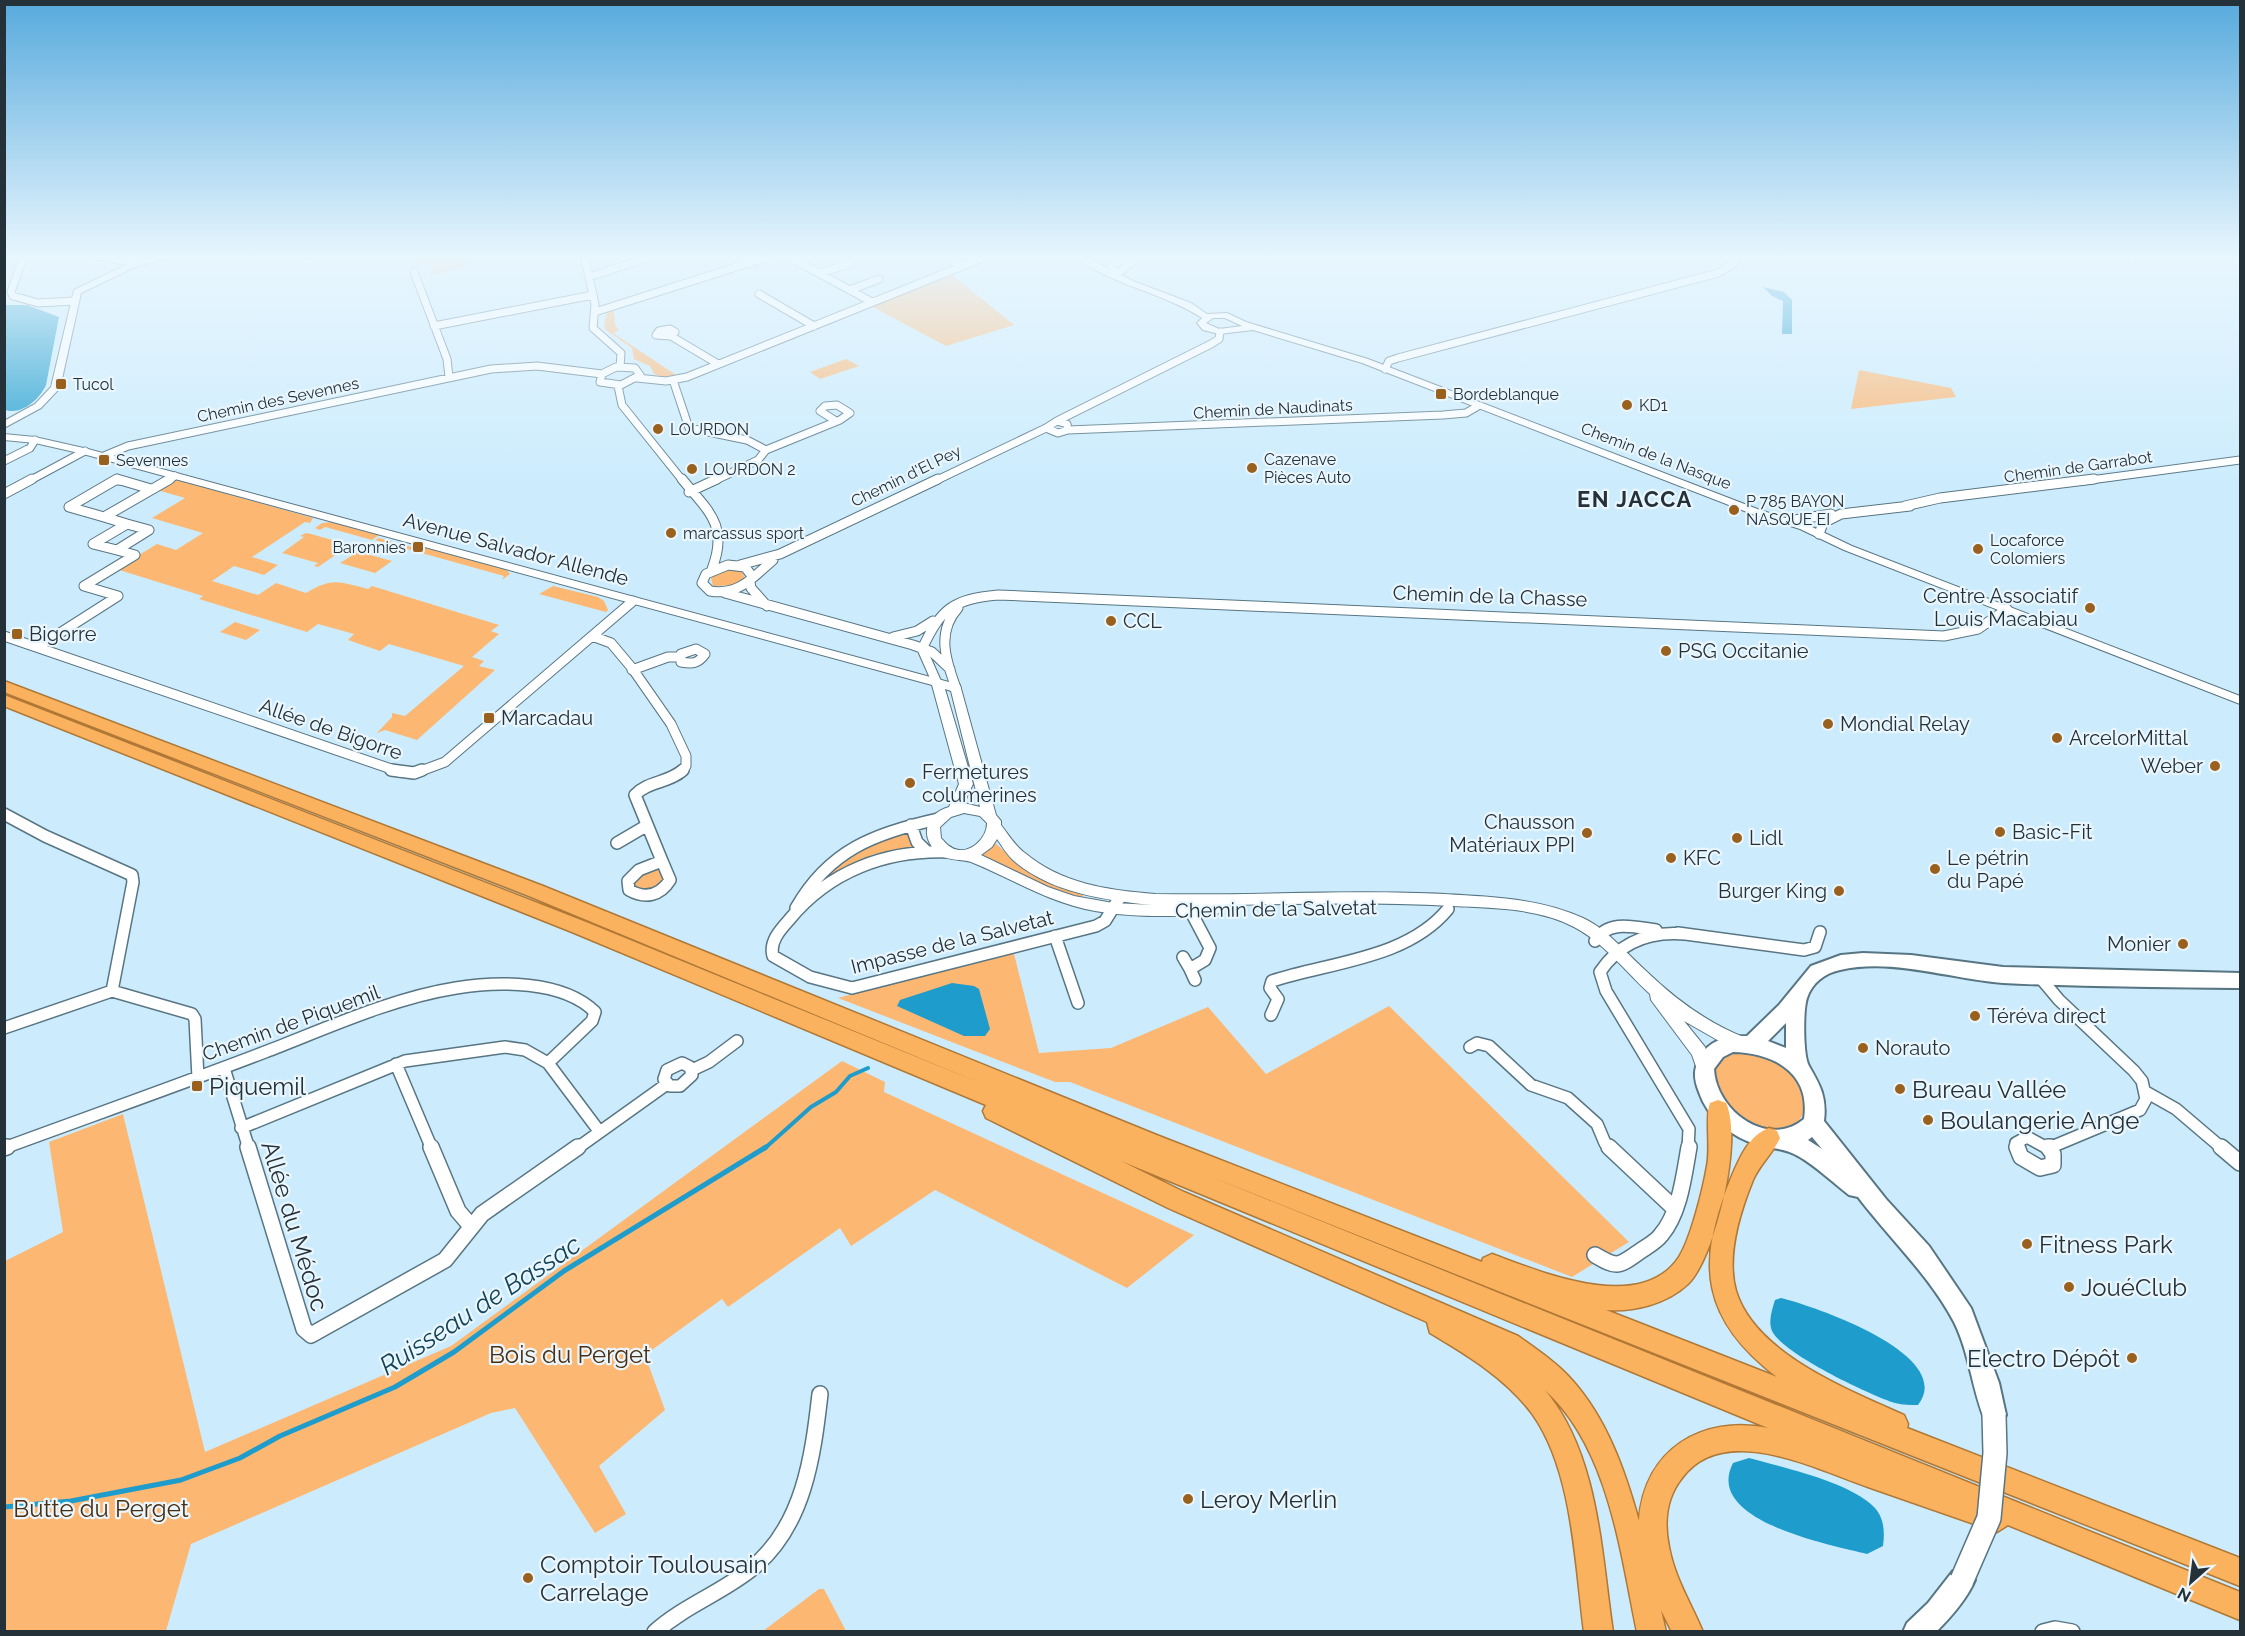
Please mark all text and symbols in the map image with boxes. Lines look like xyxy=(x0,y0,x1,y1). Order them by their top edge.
street label: Chemin des Sevennes xyxy=(195,374,361,426)
place label: Tucol xyxy=(73,375,114,394)
marker: Tucol xyxy=(54,377,68,391)
place label: Bordeblanque xyxy=(1453,385,1559,404)
marker: Bordeblanque xyxy=(1434,387,1448,401)
street label: Chemin de Naudinats xyxy=(1193,395,1354,423)
place label: KD1 xyxy=(1639,396,1668,415)
marker: KD1 xyxy=(1620,398,1634,412)
street label: Chemin de la Nasque xyxy=(1578,419,1734,493)
place label: LOURDON xyxy=(670,420,749,439)
marker: LOURDON xyxy=(651,422,665,436)
street label: Chemin d'El Pey xyxy=(848,441,964,511)
street label: Chemin de Garrabot xyxy=(2003,447,2154,487)
place label: Cazenave Pièces Auto xyxy=(1264,450,1351,487)
place label: Sevennes xyxy=(116,451,189,470)
marker: Sevennes xyxy=(97,453,111,467)
place label: LOURDON 2 xyxy=(704,460,796,479)
marker: Cazenave Pièces Auto xyxy=(1245,461,1259,475)
marker: LOURDON 2 xyxy=(685,462,699,476)
district label: EN JACCA xyxy=(1577,486,1693,512)
place label: P 785 BAYON NASQUE EI xyxy=(1746,492,1844,529)
marker: P 785 BAYON NASQUE EI xyxy=(1727,503,1741,517)
street label: Avenue Salvador Allende xyxy=(401,507,631,591)
place label: marcassus sport xyxy=(683,524,805,543)
marker: marcassus sport xyxy=(664,526,678,540)
place label: Locaforce Colomiers xyxy=(1990,531,2066,568)
place label: Baronnies xyxy=(332,538,406,557)
marker: Baronnies xyxy=(411,540,425,554)
marker: Locaforce Colomiers xyxy=(1971,542,1985,556)
street label: Chemin de la Chasse xyxy=(1392,581,1588,611)
place label: Centre Associatif Louis Macabiau xyxy=(1923,584,2079,631)
marker: Centre Associatif Louis Macabiau xyxy=(2083,601,2097,615)
place label: CCL xyxy=(1123,609,1162,633)
marker: CCL xyxy=(1104,614,1118,628)
place label: Bigorre xyxy=(29,622,97,646)
marker: Bigorre xyxy=(10,627,24,641)
place label: PSG Occitanie xyxy=(1678,639,1809,663)
marker: PSG Occitanie xyxy=(1659,644,1673,658)
street label: Allée de Bigorre xyxy=(256,693,406,765)
place label: Marcadau xyxy=(501,706,593,730)
marker: Marcadau xyxy=(482,711,496,725)
place label: Mondial Relay xyxy=(1840,712,1970,736)
marker: Mondial Relay xyxy=(1821,717,1835,731)
place label: ArcelorMittal xyxy=(2069,726,2188,750)
marker: ArcelorMittal xyxy=(2050,731,2064,745)
place label: Weber xyxy=(2141,754,2203,778)
marker: Weber xyxy=(2208,759,2222,773)
place label: Fermetures columerines xyxy=(922,760,1037,807)
marker: Fermetures columerines xyxy=(903,776,917,790)
place label: Chausson Matériaux PPI xyxy=(1449,810,1575,857)
place label: Basic-Fit xyxy=(2012,820,2093,844)
marker: Basic-Fit xyxy=(1993,825,2007,839)
marker: Chausson Matériaux PPI xyxy=(1580,826,1594,840)
place label: Lidl xyxy=(1749,826,1783,850)
marker: Lidl xyxy=(1730,831,1744,845)
place label: KFC xyxy=(1683,846,1721,870)
place label: Le pétrin du Papé xyxy=(1947,846,2029,893)
marker: KFC xyxy=(1664,851,1678,865)
marker: Le pétrin du Papé xyxy=(1928,862,1942,876)
place label: Burger King xyxy=(1718,879,1827,903)
marker: Burger King xyxy=(1832,884,1846,898)
street label: Chemin de la Salvetat xyxy=(1175,895,1377,923)
street label: Impasse de la Salvetat xyxy=(848,905,1056,979)
place label: Monier xyxy=(2107,932,2171,956)
marker: Monier xyxy=(2176,937,2190,951)
street label: Chemin de Piquemil xyxy=(199,980,383,1066)
place label: Téréva direct xyxy=(1987,1004,2106,1028)
marker: Téréva direct xyxy=(1968,1009,1982,1023)
place label: Norauto xyxy=(1875,1036,1950,1060)
marker: Norauto xyxy=(1856,1041,1870,1055)
place label: Piquemil xyxy=(209,1072,307,1101)
place label: Bureau Vallée xyxy=(1912,1075,2066,1104)
marker: Piquemil xyxy=(190,1079,204,1093)
marker: Bureau Vallée xyxy=(1893,1082,1907,1096)
place label: Boulangerie Ange xyxy=(1940,1106,2139,1135)
marker: Boulangerie Ange xyxy=(1921,1113,1935,1127)
street label: Allée du Médoc xyxy=(255,1138,335,1314)
water label: Ruisseau de Bassac xyxy=(374,1229,586,1381)
place label: Fitness Park xyxy=(2039,1230,2173,1259)
marker: Fitness Park xyxy=(2020,1237,2034,1251)
place label: JouéClub xyxy=(2081,1273,2187,1302)
marker: JouéClub xyxy=(2062,1280,2076,1294)
park label: Bois du Perget xyxy=(489,1340,651,1369)
place label: Electro Dépôt xyxy=(1967,1344,2120,1373)
marker: Electro Dépôt xyxy=(2125,1351,2139,1365)
place label: Leroy Merlin xyxy=(1200,1485,1337,1514)
marker: Leroy Merlin xyxy=(1181,1492,1195,1506)
park label: Butte du Perget xyxy=(13,1494,189,1523)
place label: Comptoir Toulousain Carrelage xyxy=(540,1550,768,1607)
north arrow xyxy=(2161,1552,2221,1612)
marker: Comptoir Toulousain Carrelage xyxy=(521,1571,535,1585)
text: N xyxy=(2174,1584,2194,1606)

